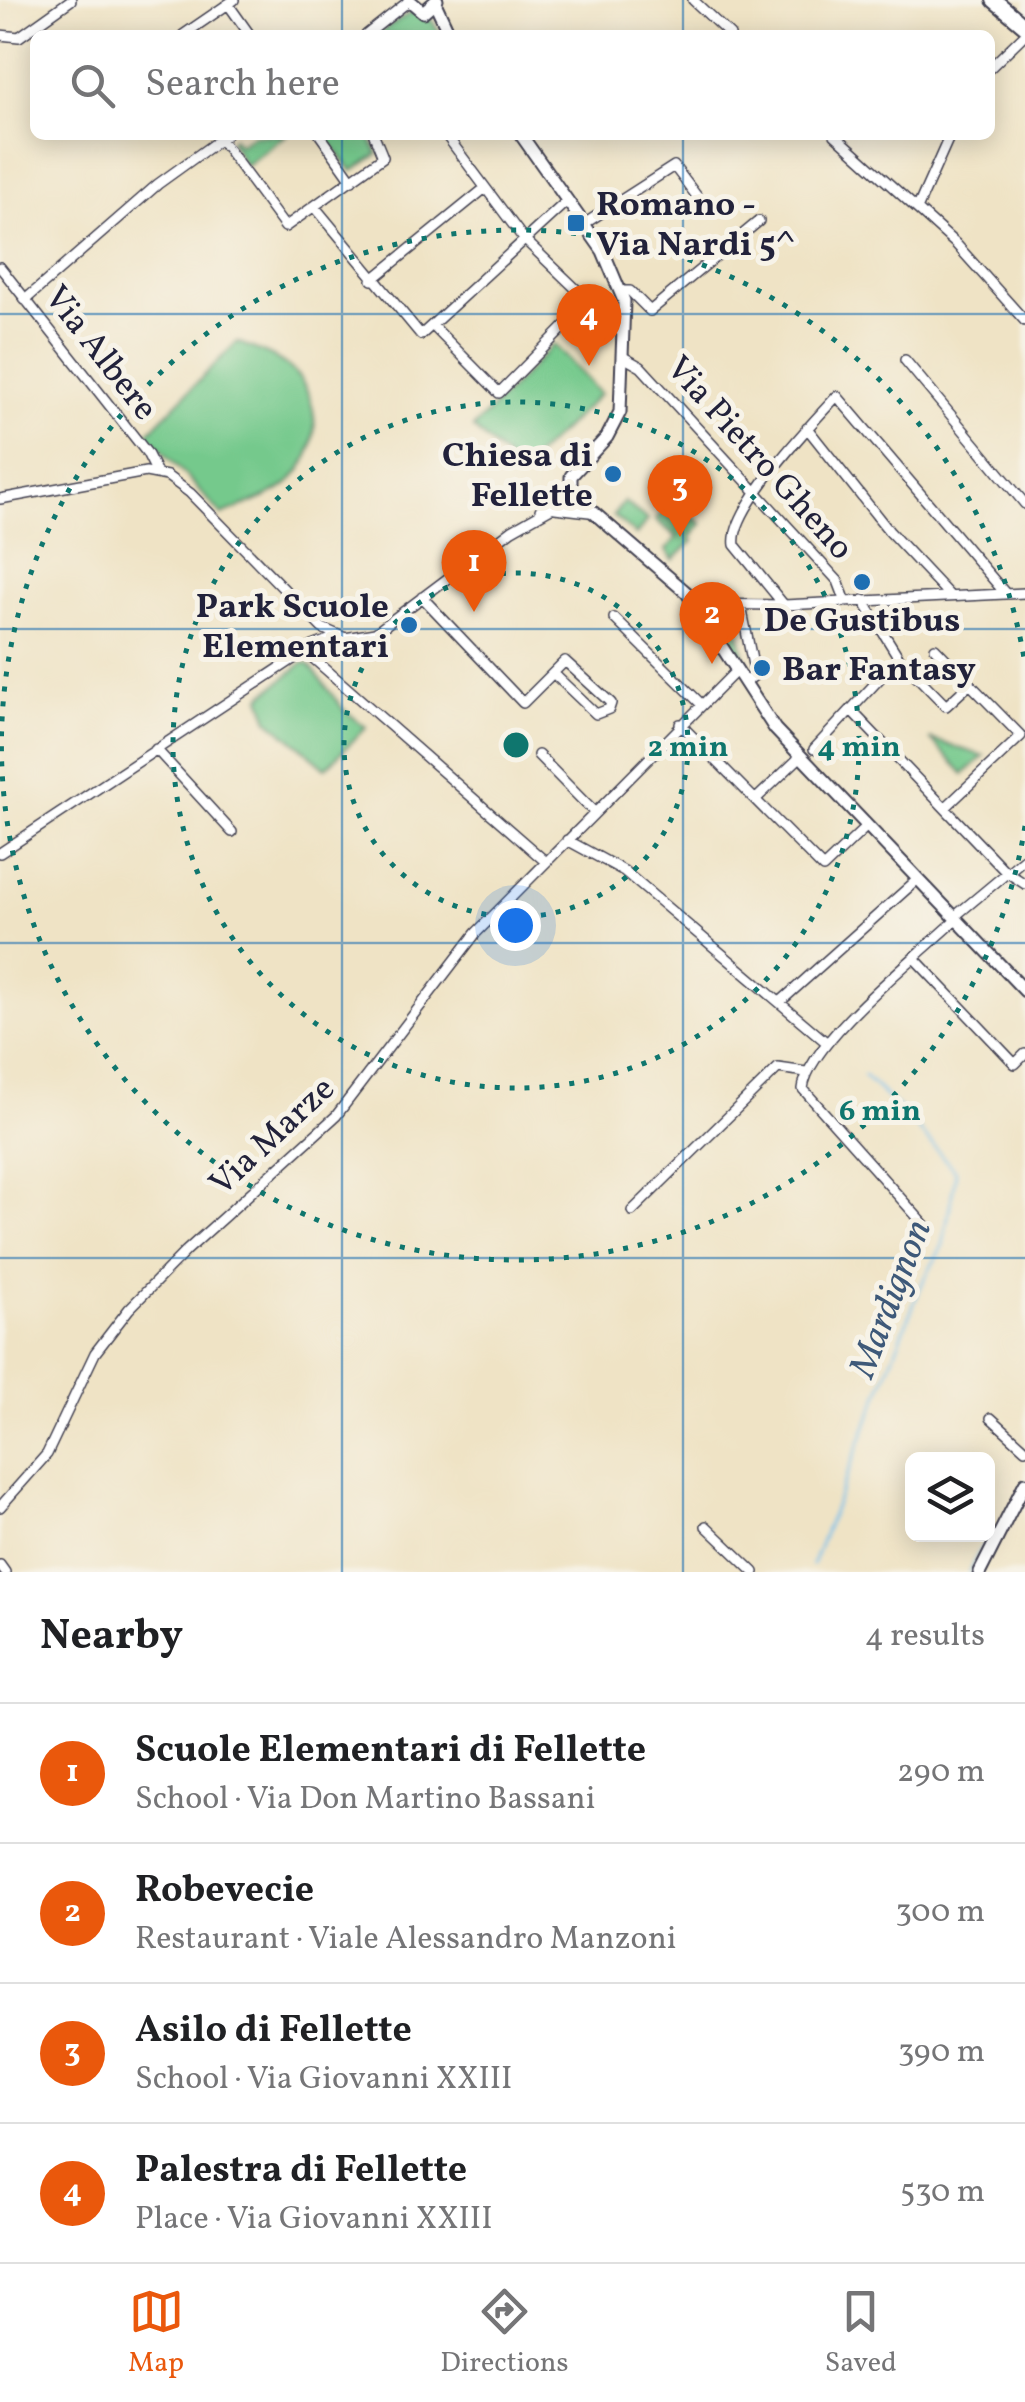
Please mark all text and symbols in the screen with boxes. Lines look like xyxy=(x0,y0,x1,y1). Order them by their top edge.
search box xyxy=(30,30,995,140)
icon: search xyxy=(65,58,120,113)
text: Search here xyxy=(145,59,340,112)
place label: Romano - Via Nardi 5^ xyxy=(596,182,795,270)
marker: Romano - Via Nardi 5^ xyxy=(565,212,587,234)
street label: Via Albere xyxy=(32,276,168,431)
pin: 4 xyxy=(556,284,622,366)
street label: Via Pietro Gheno xyxy=(654,346,864,572)
place label: Chiesa di Fellette xyxy=(442,433,593,521)
pin: 3 xyxy=(648,454,712,537)
marker: Chiesa di Fellette xyxy=(602,463,624,485)
pin: 1 xyxy=(442,530,506,612)
marker: De Gustibus xyxy=(851,571,873,593)
pin: 2 xyxy=(680,582,744,664)
place label: Park Scuole Elementari xyxy=(196,584,389,672)
place label: De Gustibus xyxy=(764,598,960,646)
marker: Park Scuole Elementari xyxy=(398,614,420,636)
place label: Bar Fantasy xyxy=(782,647,976,695)
marker: Bar Fantasy xyxy=(751,657,773,679)
centre of rings xyxy=(498,727,534,763)
text: 2 min xyxy=(648,727,728,769)
text: 4 min xyxy=(817,727,901,769)
your location xyxy=(490,900,541,951)
street label: Via Marze xyxy=(200,1066,346,1208)
text: 6 min xyxy=(839,1091,921,1133)
water label: Mardignon xyxy=(837,1213,947,1388)
map controls xyxy=(905,1452,995,1542)
button: layers xyxy=(905,1452,995,1542)
text: Nearby xyxy=(40,1608,183,1667)
text: 4 results xyxy=(865,1615,985,1659)
text: Scuole Elementari di Fellette xyxy=(135,1725,646,1778)
text: 1 xyxy=(66,1751,79,1795)
text: 290 m xyxy=(897,1751,985,1795)
text: School · Via Don Martino Bassani xyxy=(135,1778,595,1822)
text: Robevecie xyxy=(135,1865,314,1918)
text: 2 xyxy=(64,1891,81,1935)
text: 300 m xyxy=(895,1891,985,1935)
text: Restaurant · Viale Alessandro Manzoni xyxy=(135,1918,676,1962)
text: Asilo di Fellette xyxy=(135,2005,412,2058)
text: 3 xyxy=(64,2031,81,2075)
text: 390 m xyxy=(898,2031,985,2075)
text: School · Via Giovanni XXIII xyxy=(135,2058,512,2102)
text: Palestra di Fellette xyxy=(135,2145,467,2198)
text: 4 xyxy=(63,2171,82,2215)
text: 530 m xyxy=(900,2171,985,2215)
text: Place · Via Giovanni XXIII xyxy=(135,2198,492,2242)
tab: Map xyxy=(128,2284,184,2383)
tab: Directions xyxy=(440,2284,569,2383)
tab: Saved xyxy=(825,2284,897,2383)

